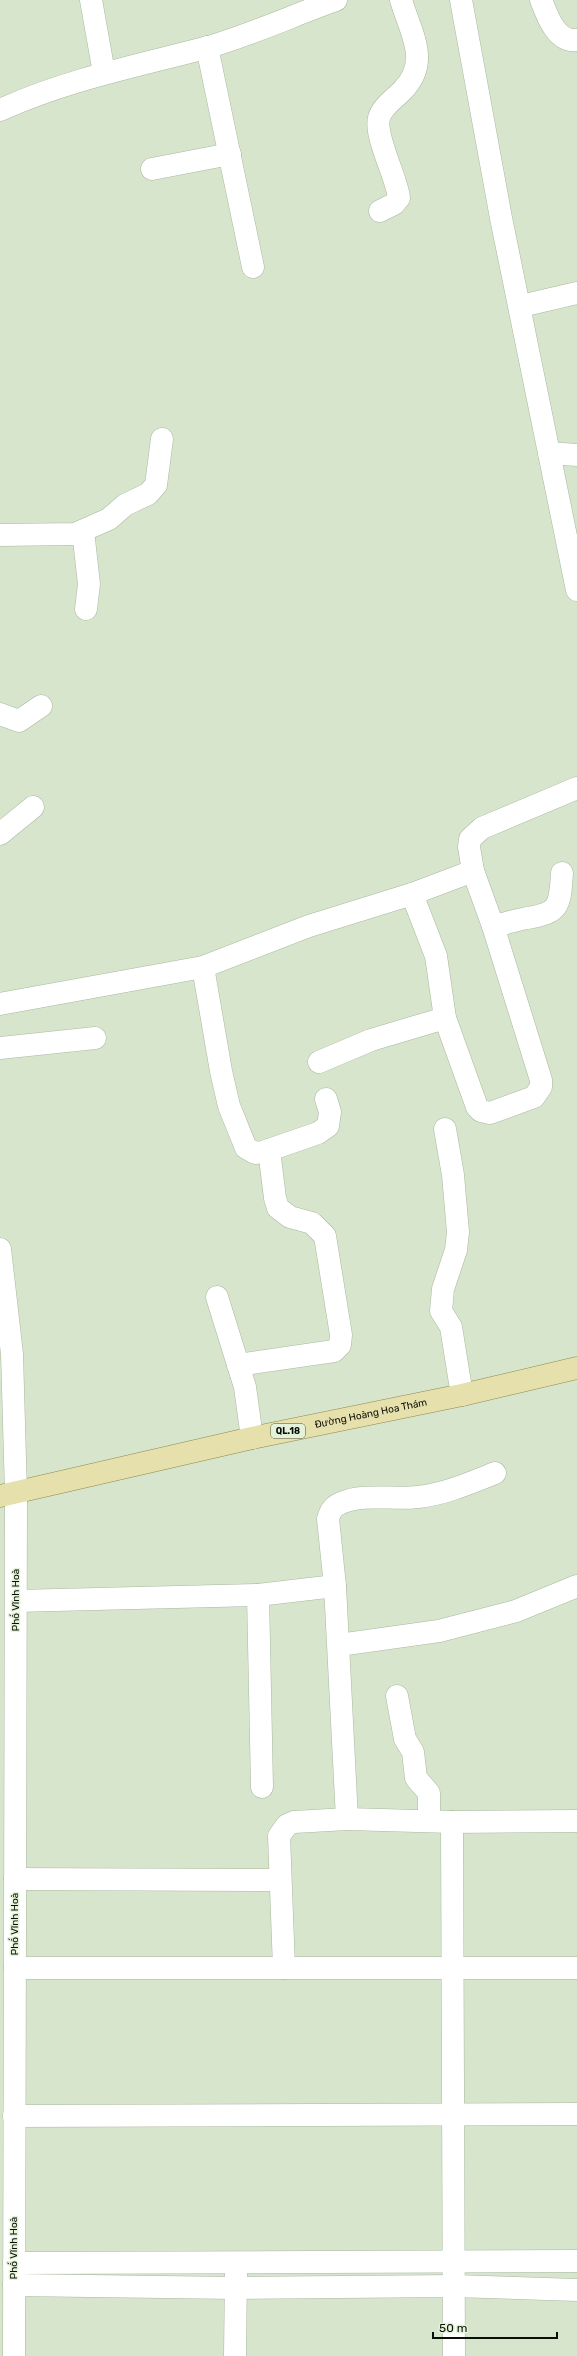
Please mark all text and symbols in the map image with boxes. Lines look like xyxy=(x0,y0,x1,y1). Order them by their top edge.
street label: Đường Hoàng Hoa Thám xyxy=(314,1396,428,1431)
road number: QL.18 xyxy=(271,1424,305,1438)
street label: Phố Vĩnh Hoà xyxy=(9,1569,22,1631)
street label: Phố Vĩnh Hoà xyxy=(8,1893,21,1955)
street label: Phố Vĩnh Hoà xyxy=(7,2217,20,2279)
scale bar xyxy=(433,2314,557,2340)
text: 50 m xyxy=(439,2321,467,2335)

